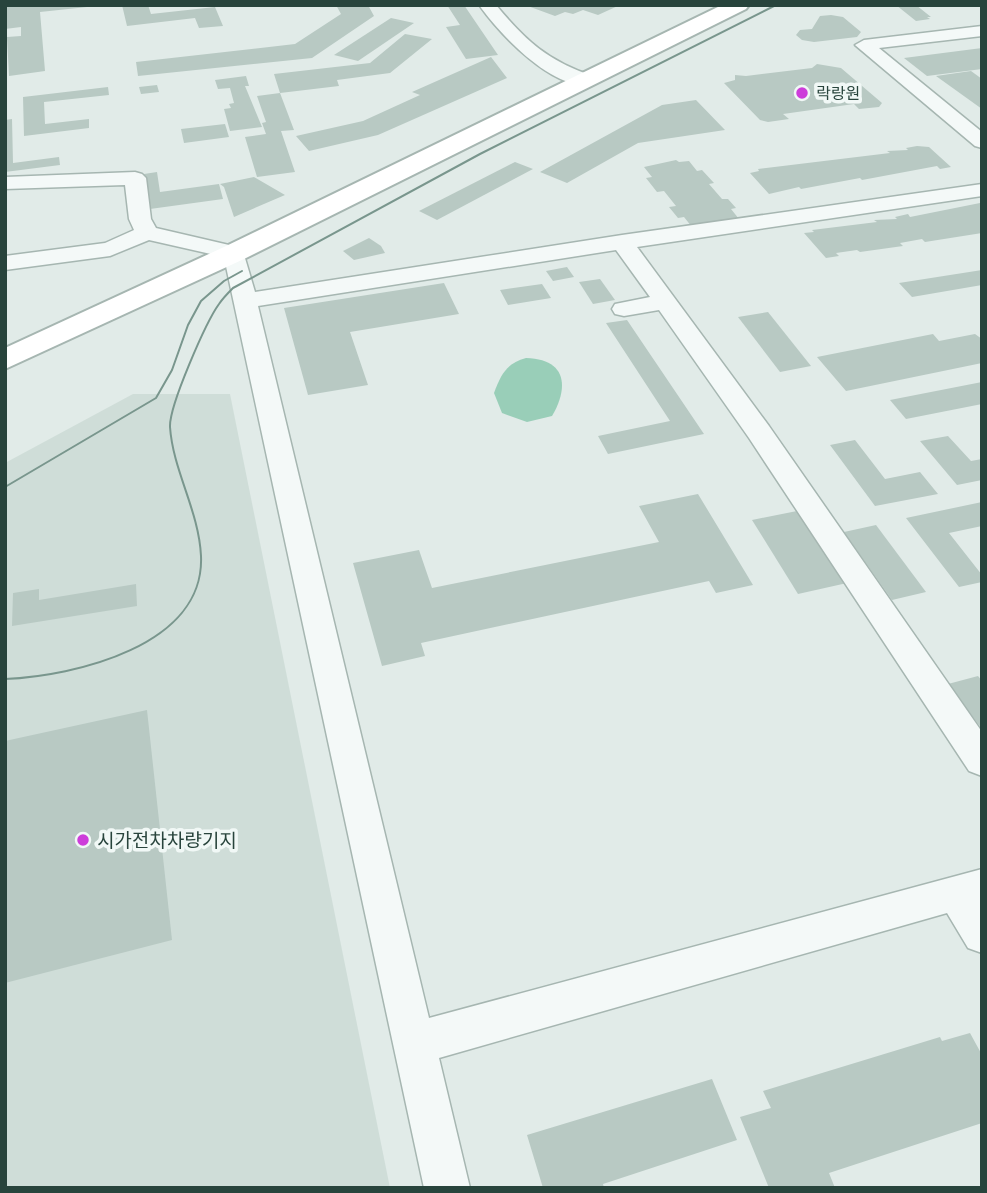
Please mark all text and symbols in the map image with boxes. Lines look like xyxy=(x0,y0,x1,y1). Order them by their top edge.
place label: 락랑원 xyxy=(816,84,860,103)
marker: 락랑원 xyxy=(794,85,810,101)
place label: 시가전차차량기지 xyxy=(97,829,237,852)
marker: 시가전차차량기지 xyxy=(75,832,91,848)

